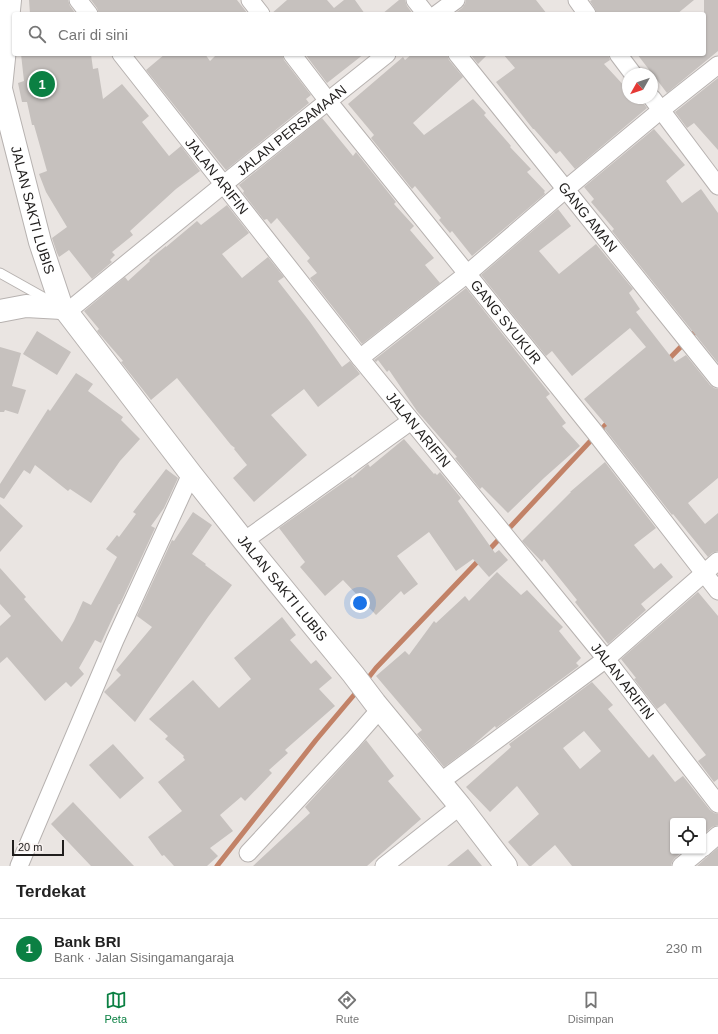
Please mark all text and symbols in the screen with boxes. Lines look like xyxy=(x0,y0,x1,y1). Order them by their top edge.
search box xyxy=(12,12,706,56)
icon: search xyxy=(26,23,48,45)
text: Cari di sini xyxy=(58,26,128,43)
north arrow xyxy=(622,68,658,104)
pin: 1 xyxy=(29,69,55,99)
street label: JALAN PERSAMAAN xyxy=(234,82,350,179)
street label: JALAN ARIFIN xyxy=(182,134,252,217)
street label: JALAN SAKTI LUBIS xyxy=(8,144,58,276)
street label: GANG AMAN xyxy=(555,179,621,255)
street label: GANG SYUKUR xyxy=(467,277,545,367)
street label: JALAN ARIFIN xyxy=(383,389,454,470)
street label: JALAN SAKTI LUBIS xyxy=(234,532,331,644)
your location xyxy=(350,593,370,613)
street label: JALAN ARIFIN xyxy=(588,639,658,722)
map controls xyxy=(670,818,706,854)
button: locate xyxy=(670,818,706,854)
scale bar xyxy=(12,838,64,857)
text: 20 m xyxy=(18,841,42,853)
text: Terdekat xyxy=(16,882,86,901)
text: Bank BRI xyxy=(54,933,121,950)
text: 1 xyxy=(25,941,33,956)
text: 230 m xyxy=(666,941,702,956)
text: Bank · Jalan Sisingamangaraja xyxy=(54,950,234,965)
tab: Peta xyxy=(104,989,127,1025)
tab: Rute xyxy=(336,989,359,1025)
tab: Disimpan xyxy=(568,989,614,1025)

